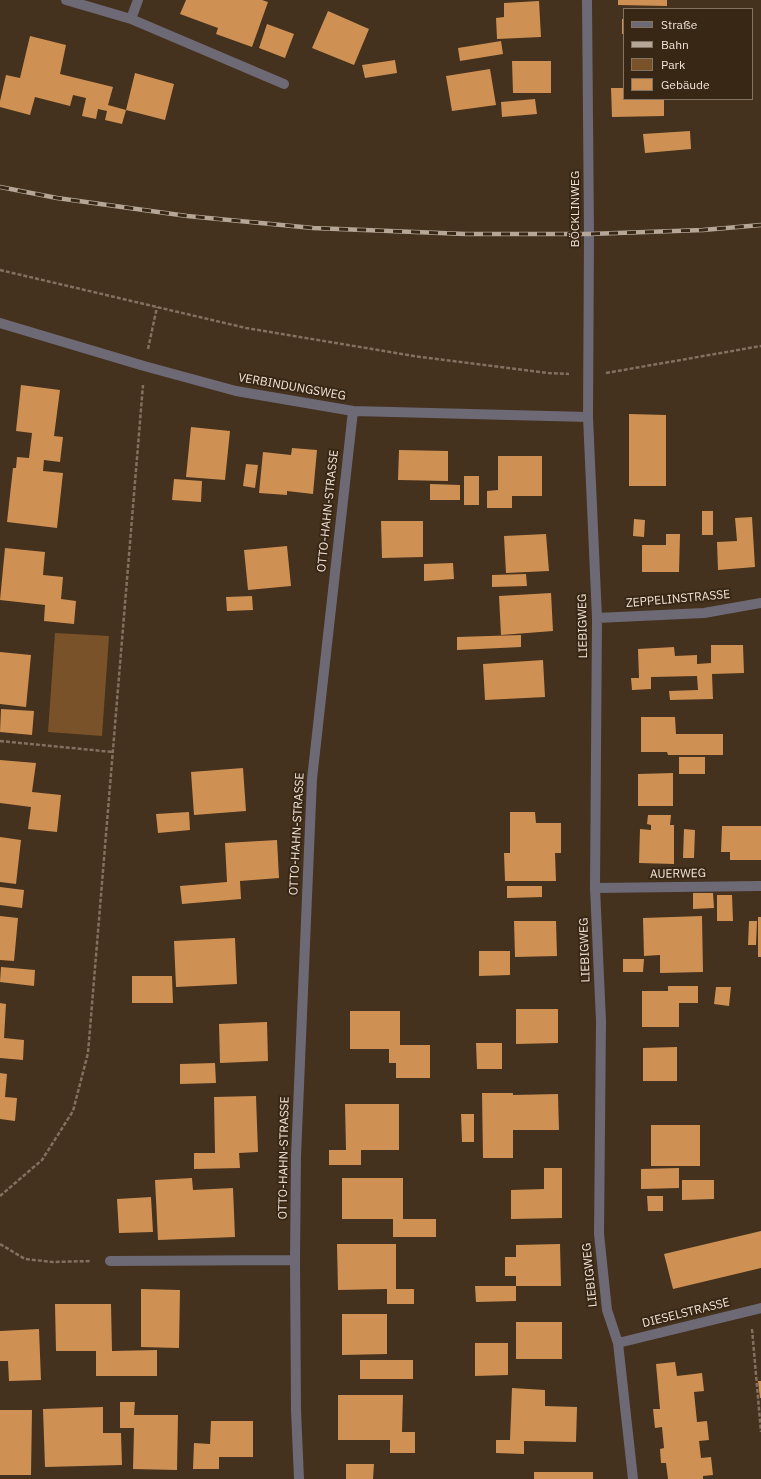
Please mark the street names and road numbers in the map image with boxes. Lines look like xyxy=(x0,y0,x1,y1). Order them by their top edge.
street label: BÖCKLINWEG xyxy=(569,171,583,247)
street label: VERBINDUNGSWEG xyxy=(237,370,347,404)
street label: OTTO-HAHN-STRASSE xyxy=(314,449,342,573)
street label: ZEPPELINSTRASSE xyxy=(625,587,731,611)
street label: LIEBIGWEG xyxy=(575,593,591,659)
street label: OTTO-HAHN-STRASSE xyxy=(287,772,307,896)
street label: AUERWEG xyxy=(650,866,706,882)
street label: LIEBIGWEG xyxy=(577,917,593,983)
street label: OTTO-HAHN-STRASSE xyxy=(276,1096,292,1220)
street label: LIEBIGWEG xyxy=(579,1242,601,1308)
street label: DIESELSTRASSE xyxy=(641,1295,731,1331)

